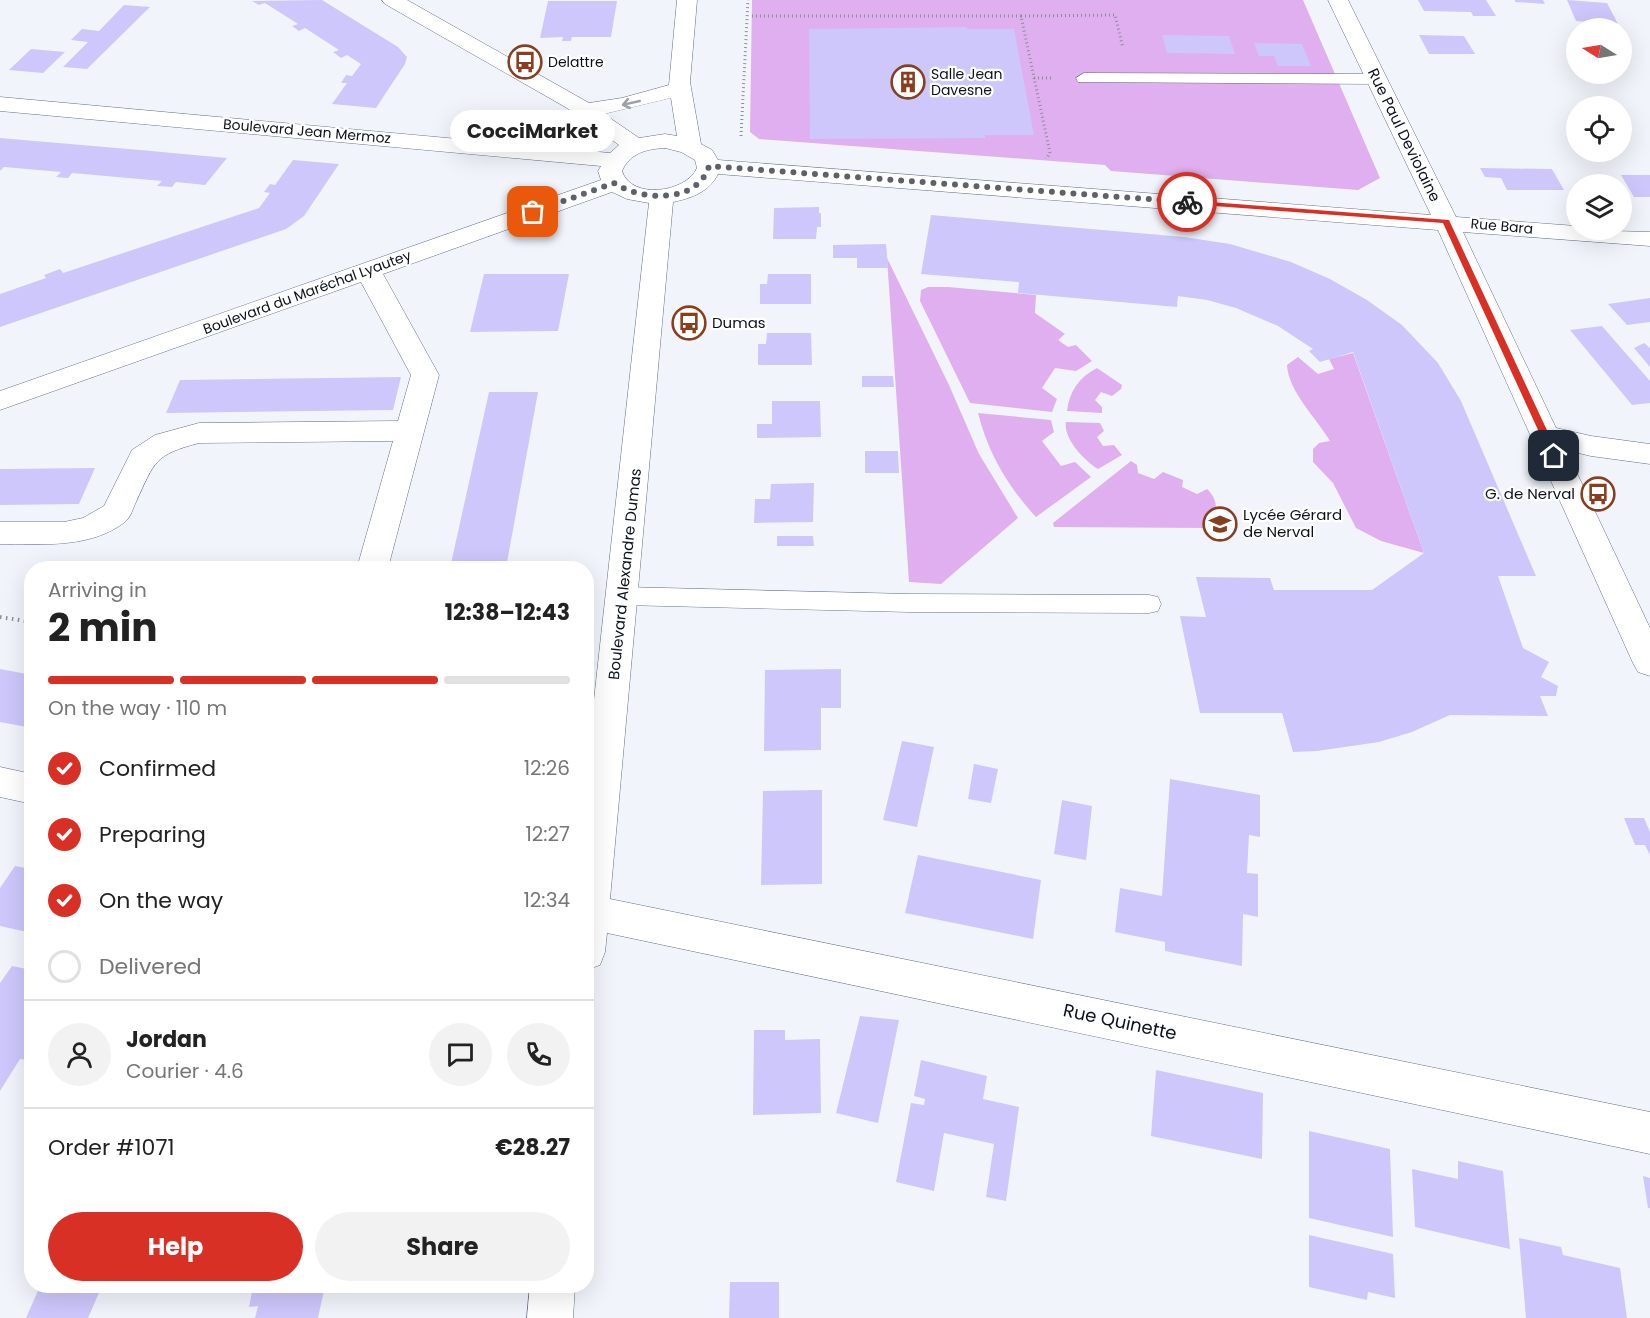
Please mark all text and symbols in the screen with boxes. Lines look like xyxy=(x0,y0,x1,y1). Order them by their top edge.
north arrow xyxy=(1566,18,1632,84)
map controls xyxy=(1566,18,1632,240)
bus stop icon: Delattre xyxy=(507,44,543,80)
place label: Delattre xyxy=(548,52,604,72)
building icon: Salle Jean Davesne xyxy=(890,64,926,100)
place label: Salle Jean Davesne xyxy=(931,64,1003,100)
street label: Rue Paul Deviolaine xyxy=(1363,64,1446,205)
button: locate xyxy=(1566,96,1632,162)
one-way arrow xyxy=(621,97,640,109)
callout: CocciMarket xyxy=(450,110,616,152)
street label: Boulevard Jean Mermoz xyxy=(222,114,392,148)
text: CocciMarket xyxy=(467,117,598,145)
courier xyxy=(1157,172,1217,232)
button: layers xyxy=(1566,174,1632,240)
pin xyxy=(507,186,558,237)
icon: bike xyxy=(1171,186,1204,219)
icon: bag xyxy=(516,195,549,228)
street label: Rue Bara xyxy=(1470,213,1534,239)
street label: Boulevard du Maréchal Lyautey xyxy=(200,245,414,339)
bus stop icon: Dumas xyxy=(671,305,707,341)
place label: Dumas xyxy=(712,312,766,333)
pin xyxy=(1528,430,1579,481)
icon: home xyxy=(1537,439,1570,472)
street label: Boulevard Alexandre Dumas xyxy=(603,467,646,681)
bus stop icon: G. de Nerval xyxy=(1580,476,1616,512)
place label: G. de Nerval xyxy=(1485,483,1575,504)
place label: Lycée Gérard de Nerval xyxy=(1243,504,1342,542)
school or university icon: Lycée Gérard de Nerval xyxy=(1202,506,1238,542)
text: Arriving in xyxy=(48,576,147,604)
text: 12:38–12:43 xyxy=(445,597,570,628)
text: 2 min xyxy=(48,600,158,655)
text: On the way · 110 m xyxy=(48,694,227,722)
icon: check xyxy=(48,752,81,785)
text: Confirmed xyxy=(99,753,216,784)
text: 12:26 xyxy=(524,754,570,782)
icon: check xyxy=(48,818,81,851)
text: Preparing xyxy=(99,819,206,850)
text: 12:27 xyxy=(525,820,570,848)
icon: check xyxy=(48,884,81,917)
text: On the way xyxy=(99,885,223,916)
text: 12:34 xyxy=(523,886,570,914)
text: Delivered xyxy=(99,951,202,982)
street label: Rue Quinette xyxy=(1061,997,1179,1046)
button: person xyxy=(48,1023,111,1086)
button: chat xyxy=(429,1023,492,1086)
button: phone xyxy=(507,1023,570,1086)
text: Jordan xyxy=(126,1024,207,1055)
text: Courier · 4.6 xyxy=(126,1057,244,1085)
text: Order #1071 xyxy=(48,1132,174,1163)
text: €28.27 xyxy=(495,1132,570,1163)
button: Help xyxy=(48,1212,303,1281)
button: Share xyxy=(315,1212,570,1281)

